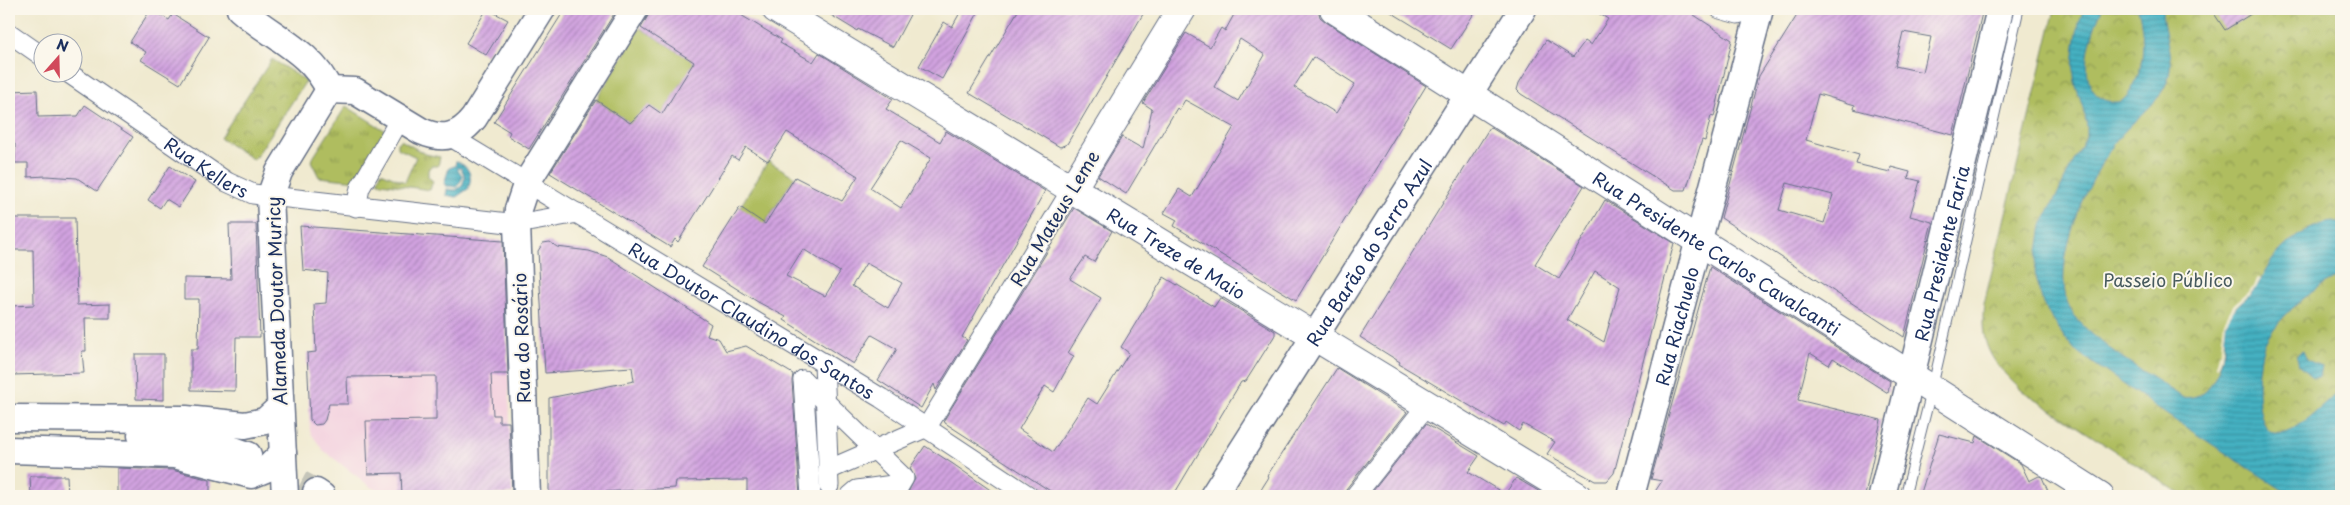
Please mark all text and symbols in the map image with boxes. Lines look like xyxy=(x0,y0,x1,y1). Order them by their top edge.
north arrow xyxy=(32,32,82,82)
text: N xyxy=(54,34,71,57)
street label: Rua Kellers xyxy=(159,130,253,204)
street label: Rua Mateus Leme xyxy=(1003,145,1105,291)
street label: Rua Barão do Serro Azul xyxy=(1299,153,1438,351)
street label: Rua Presidente Faria xyxy=(1907,162,1975,344)
street label: Rua Presidente Carlos Cavalcanti xyxy=(1588,164,1846,341)
street label: Alameda Doutor Muricy xyxy=(259,196,293,406)
street label: Rua Treze de Maio xyxy=(1102,200,1251,305)
street label: Rua Doutor Claudino dos Santos xyxy=(624,235,880,405)
street label: Rua Riachuelo xyxy=(1647,263,1705,388)
park label: Passeio Público xyxy=(2103,266,2233,293)
street label: Rua do Rosário xyxy=(505,272,537,404)

